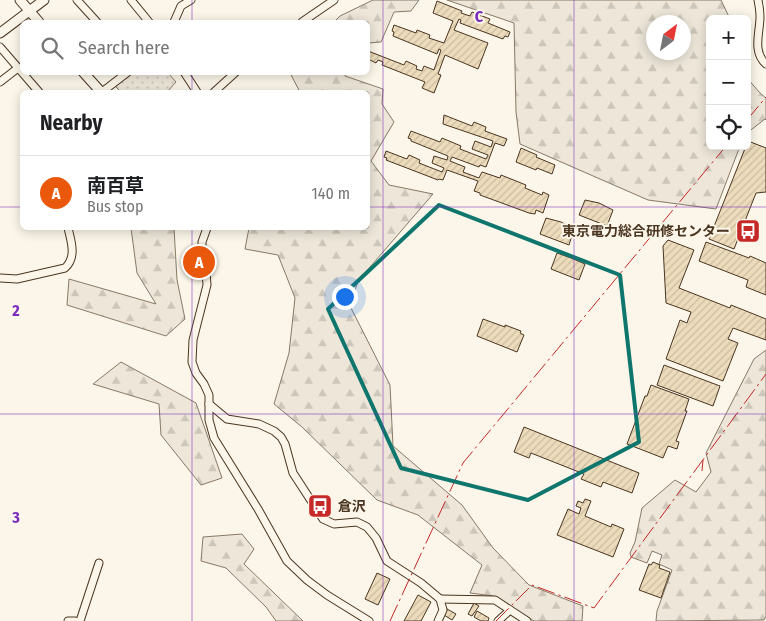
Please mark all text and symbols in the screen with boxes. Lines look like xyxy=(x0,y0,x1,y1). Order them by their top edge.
text: C xyxy=(475,7,484,26)
north arrow xyxy=(646,15,691,60)
map controls xyxy=(706,15,751,150)
button: + xyxy=(706,15,751,60)
search box xyxy=(20,20,370,75)
icon: search xyxy=(38,34,66,62)
text: Search here xyxy=(78,36,170,59)
button: − xyxy=(706,60,751,105)
button: locate xyxy=(706,105,751,150)
text: Nearby xyxy=(40,110,102,136)
text: 南百草 xyxy=(87,174,144,197)
text: A xyxy=(52,184,60,203)
text: 140 m xyxy=(312,184,350,203)
text: Bus stop xyxy=(87,197,143,216)
bus stop icon: 東京電力総合研修センター xyxy=(735,218,761,244)
place label: 東京電力総合研修センター xyxy=(562,223,730,240)
pin: A xyxy=(183,243,215,281)
your location xyxy=(332,284,358,310)
text: 2 xyxy=(11,301,20,320)
bus stop icon: 倉沢 xyxy=(307,493,333,519)
place label: 倉沢 xyxy=(338,498,366,515)
text: 3 xyxy=(11,508,20,527)

